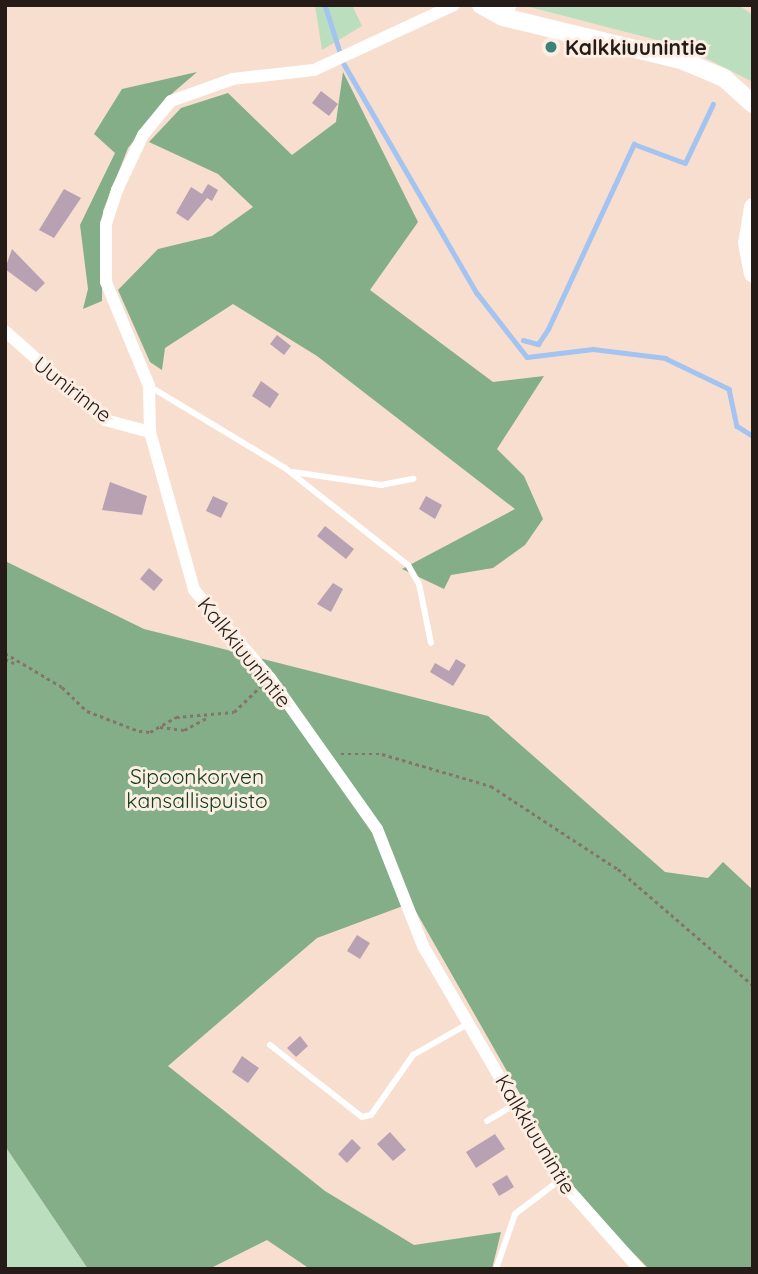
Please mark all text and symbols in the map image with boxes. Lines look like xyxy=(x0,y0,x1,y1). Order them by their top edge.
place label: Kalkkiuunintie xyxy=(565,34,707,60)
marker: Kalkkiuunintie xyxy=(543,39,559,55)
street label: Uunirinne xyxy=(29,351,117,427)
street label: Kalkkiuunintie xyxy=(193,592,297,712)
park label: Sipoonkorven kansallispuisto xyxy=(126,763,268,813)
street label: Kalkkiuunintie xyxy=(491,1070,581,1198)

